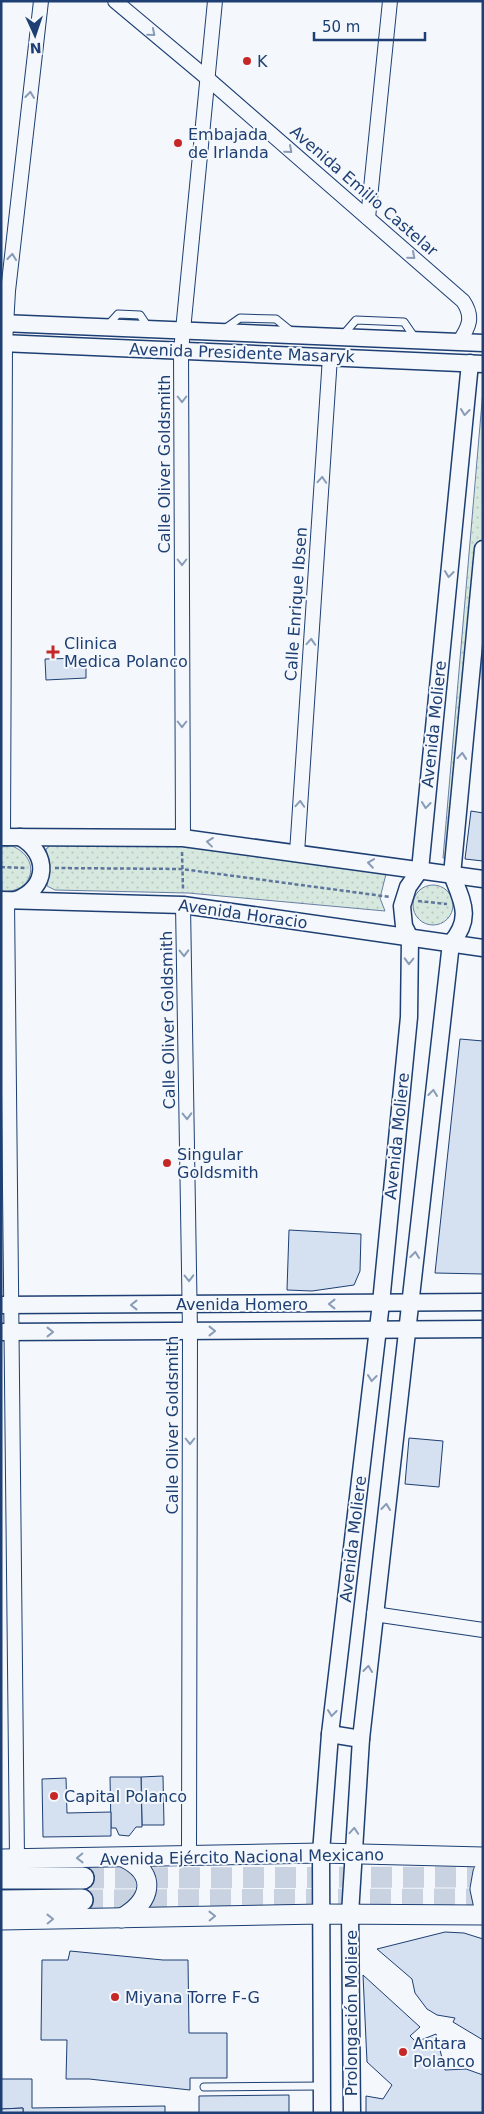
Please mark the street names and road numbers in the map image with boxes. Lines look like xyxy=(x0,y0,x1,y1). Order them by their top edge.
street label: Avenida Emilio Castelar xyxy=(286,122,442,260)
street label: Avenida Presidente Masaryk xyxy=(129,340,356,366)
street label: Calle Oliver Goldsmith xyxy=(155,375,174,553)
street label: Calle Enrique Ibsen xyxy=(281,526,311,682)
street label: Avenida Moliere xyxy=(418,660,450,788)
street label: Avenida Horacio xyxy=(177,896,309,932)
street label: Calle Oliver Goldsmith xyxy=(157,930,179,1110)
street label: Avenida Moliere xyxy=(381,1072,413,1200)
street label: Avenida Homero xyxy=(176,1295,308,1314)
street label: Calle Oliver Goldsmith xyxy=(163,1336,182,1514)
street label: Avenida Moliere xyxy=(336,1475,370,1603)
street label: Avenida Ejército Nacional Mexicano xyxy=(100,1845,384,1869)
street label: Prolongación Moliere xyxy=(342,1930,361,2096)

